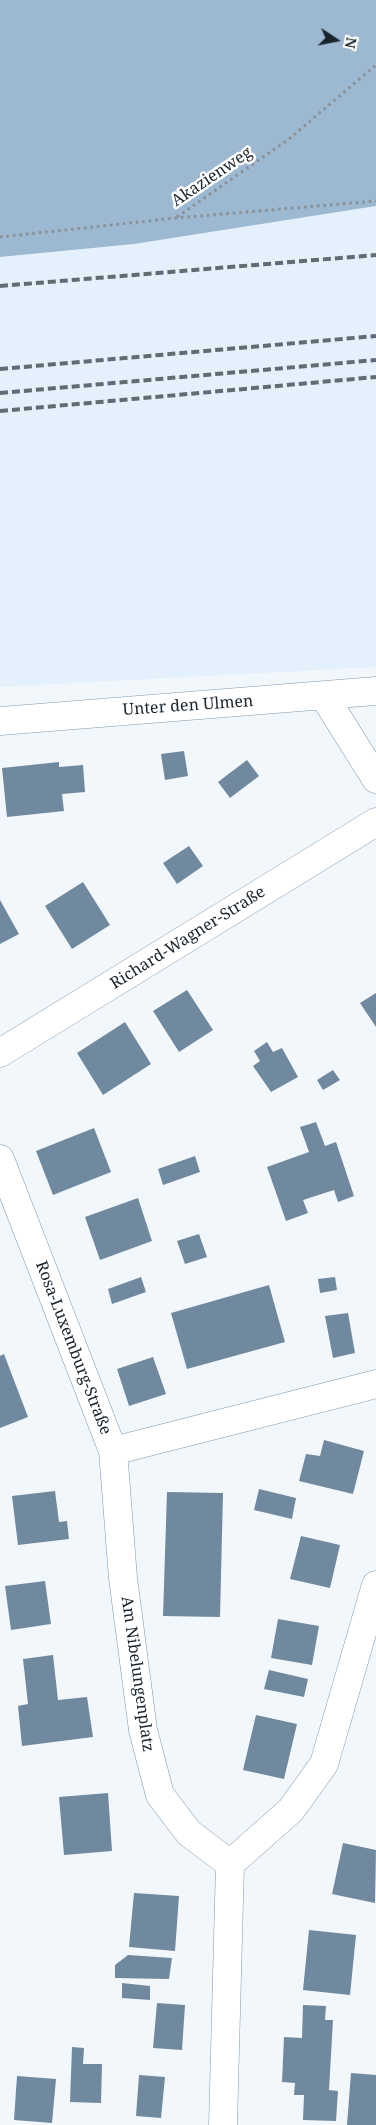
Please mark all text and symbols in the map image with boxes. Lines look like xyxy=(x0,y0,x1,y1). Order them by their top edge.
north arrow xyxy=(311,15,361,65)
text: N xyxy=(341,36,362,50)
street label: Akazienweg xyxy=(168,143,256,211)
street label: Unter den Ulmen xyxy=(122,692,254,720)
street label: Richard-Wagner-Straße xyxy=(107,882,269,994)
street label: Rosa-Luxemburg-Straße xyxy=(31,1258,115,1438)
street label: Am Nibelungenplatz xyxy=(117,1595,157,1753)

